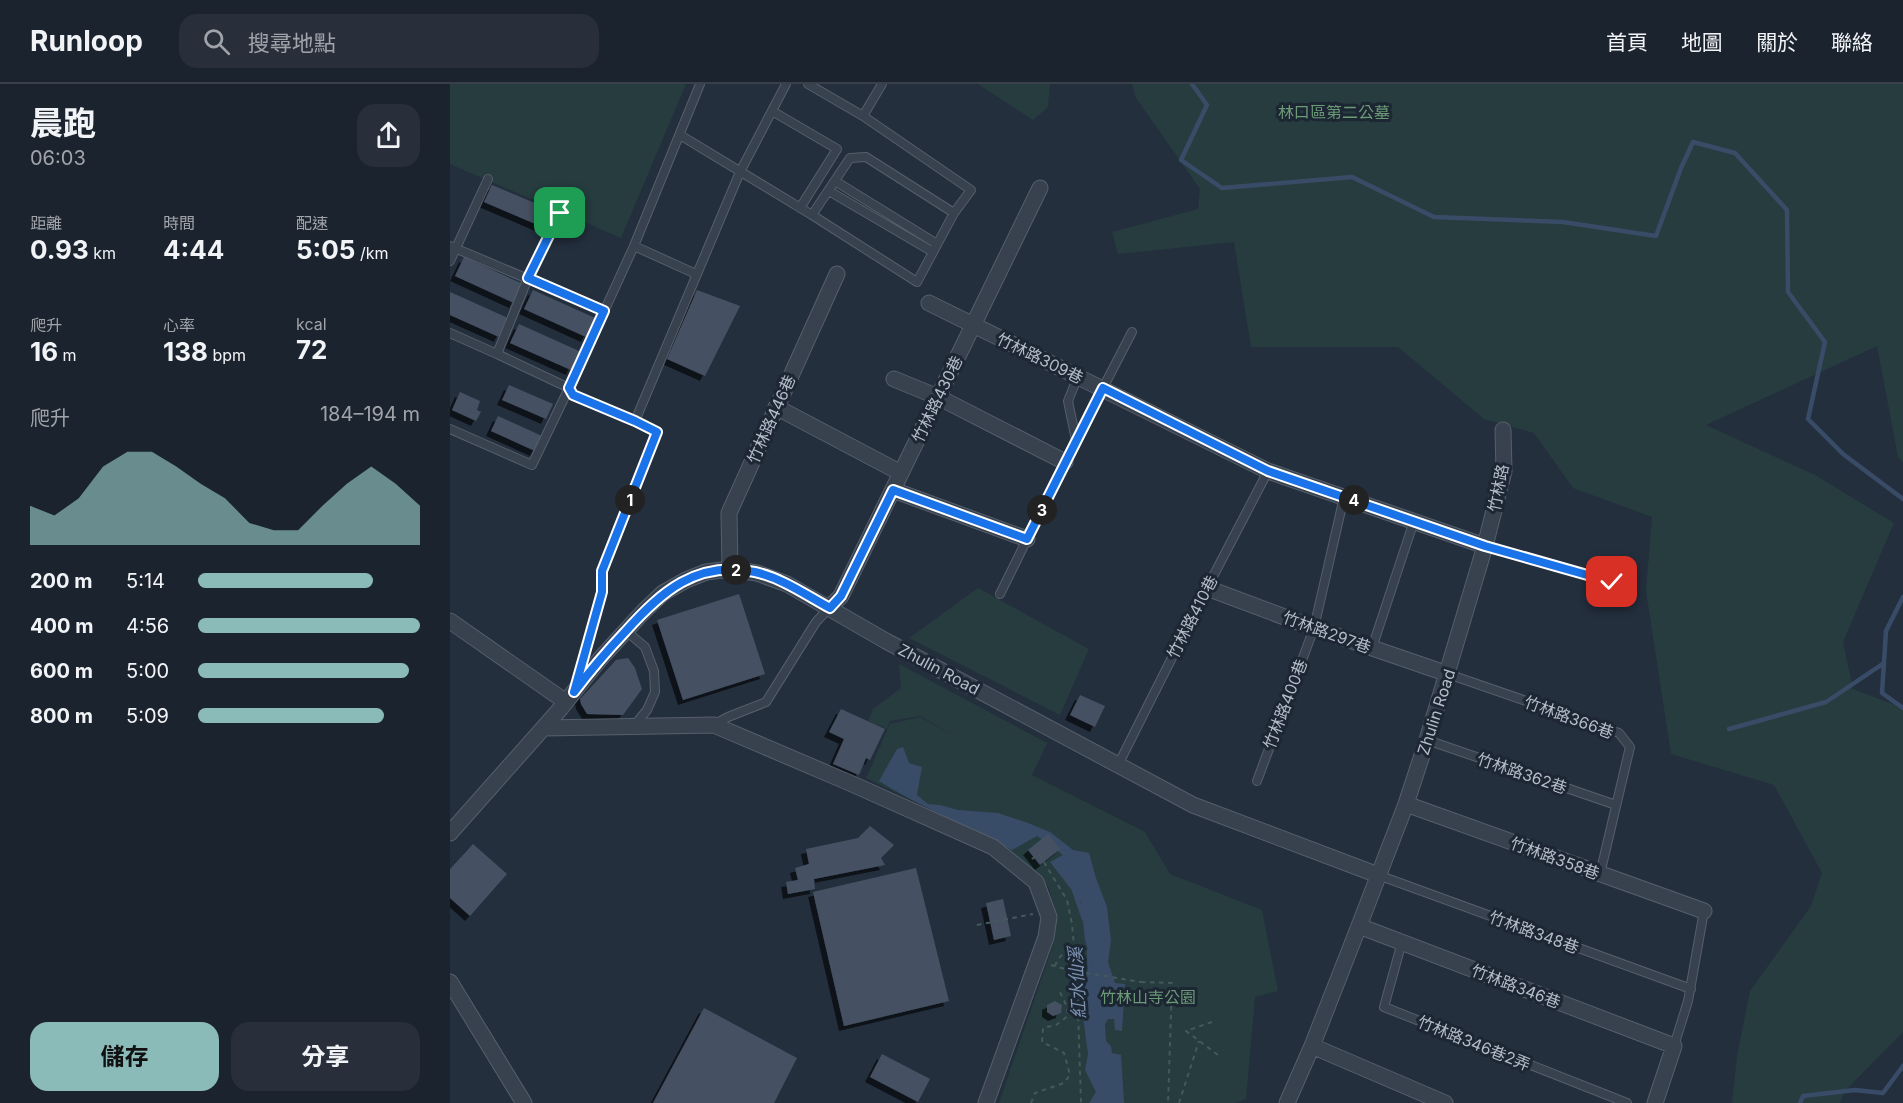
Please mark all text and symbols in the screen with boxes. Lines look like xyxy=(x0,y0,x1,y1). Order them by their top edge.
search box xyxy=(179,14,599,68)
text: Runloop xyxy=(30,24,143,58)
icon: search xyxy=(200,25,233,58)
text: 搜尋地點 xyxy=(248,30,336,56)
text: 首頁 xyxy=(1606,30,1648,55)
text: 地圖 xyxy=(1681,30,1723,55)
text: 關於 xyxy=(1756,30,1798,55)
text: 聯絡 xyxy=(1831,30,1873,55)
park label: 林口區第二公墓 xyxy=(1278,102,1390,122)
text: 晨跑 xyxy=(30,103,96,143)
button: share xyxy=(357,104,420,167)
text: 06:03 xyxy=(30,146,86,170)
pin xyxy=(534,187,585,238)
icon: arrive xyxy=(543,196,576,229)
text: 距離 xyxy=(30,213,62,233)
text: 時間 xyxy=(163,213,195,233)
text: 配速 xyxy=(296,213,328,233)
text: 0.93 xyxy=(30,234,89,265)
text: 4:44 xyxy=(163,234,224,265)
text: 5:05 xyxy=(296,234,355,265)
text: km xyxy=(89,243,116,263)
text: /km xyxy=(355,243,389,263)
text: kcal xyxy=(296,314,327,334)
text: 爬升 xyxy=(30,315,62,335)
text: 心率 xyxy=(163,315,195,335)
street label: 竹林路309巷 xyxy=(993,328,1087,388)
text: 72 xyxy=(296,334,328,365)
text: 16 xyxy=(30,336,58,367)
text: 138 xyxy=(163,336,208,367)
text: m xyxy=(58,345,77,365)
text: bpm xyxy=(208,345,246,365)
street label: 竹林路430巷 xyxy=(907,352,967,446)
street label: 竹林路446巷 xyxy=(743,372,799,466)
text: 184–194 m xyxy=(320,402,420,426)
text: 爬升 xyxy=(30,406,70,430)
street label: 竹林路 xyxy=(1484,463,1512,513)
pin: 1 xyxy=(615,485,645,515)
pin: 4 xyxy=(1339,485,1369,515)
text: 1 xyxy=(627,490,633,510)
text: 4 xyxy=(1349,490,1359,510)
pin: 3 xyxy=(1027,495,1057,525)
text: 3 xyxy=(1037,500,1047,520)
pin: 2 xyxy=(721,555,751,585)
pin xyxy=(1586,556,1637,607)
text: 2 xyxy=(731,560,741,580)
icon: check xyxy=(1595,565,1628,598)
text: 200 m xyxy=(30,569,93,593)
text: 5:14 xyxy=(126,569,165,593)
street label: 竹林路410巷 xyxy=(1163,572,1221,662)
street label: 竹林路297巷 xyxy=(1280,607,1374,657)
text: 400 m xyxy=(30,614,94,638)
text: 4:56 xyxy=(126,614,169,638)
street label: Zhulin Road xyxy=(895,639,983,699)
street label: 竹林路400巷 xyxy=(1259,656,1311,752)
text: 600 m xyxy=(30,659,93,683)
text: 5:00 xyxy=(126,659,169,683)
street label: Zhulin Road xyxy=(1413,666,1459,758)
street label: 竹林路366巷 xyxy=(1522,692,1616,742)
text: 800 m xyxy=(30,704,93,728)
text: 5:09 xyxy=(126,704,169,728)
street label: 竹林路362巷 xyxy=(1475,748,1569,798)
street label: 竹林路358巷 xyxy=(1508,833,1602,883)
street label: 竹林路348巷 xyxy=(1486,907,1582,957)
water label: 紅水仙溪 xyxy=(1064,944,1089,1020)
street label: 竹林路346巷 xyxy=(1468,960,1564,1012)
park label: 竹林山寺公園 xyxy=(1100,987,1196,1007)
street label: 竹林路346巷2弄 xyxy=(1415,1011,1533,1075)
button: 儲存 xyxy=(30,1022,219,1091)
button: 分享 xyxy=(231,1022,420,1091)

